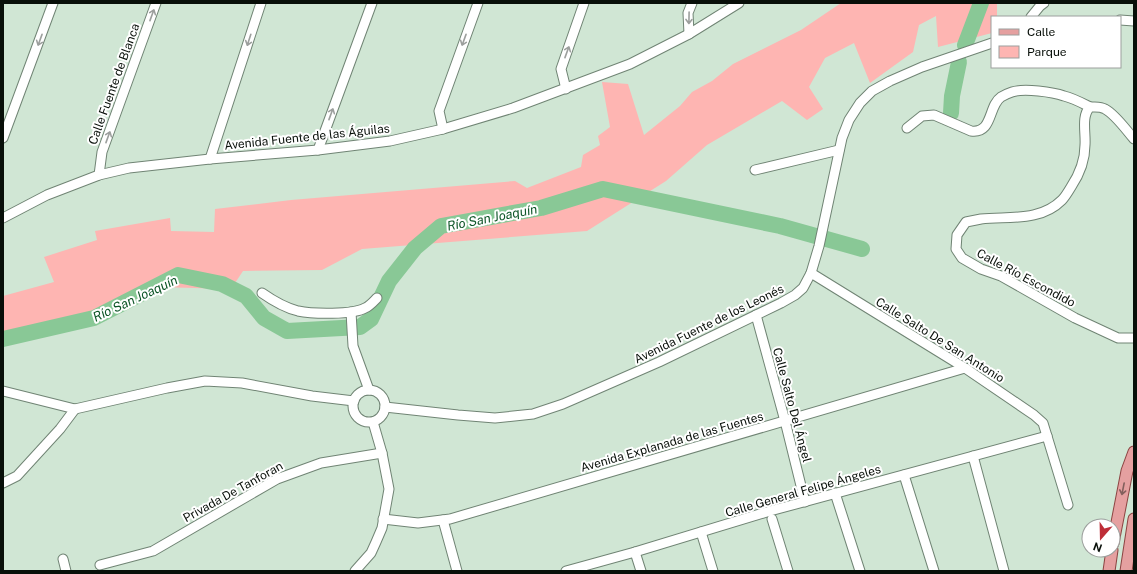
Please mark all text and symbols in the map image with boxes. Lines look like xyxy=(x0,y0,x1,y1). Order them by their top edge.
one-way arrow xyxy=(149,9,156,22)
one-way arrow xyxy=(685,11,692,24)
legend xyxy=(991,16,1121,68)
street label: Calle Fuente de Blanca xyxy=(86,22,142,146)
text: Calle xyxy=(1027,25,1056,39)
one-way arrow xyxy=(35,33,43,45)
one-way arrow xyxy=(245,33,252,46)
one-way arrow xyxy=(460,33,468,45)
text: Parque xyxy=(1027,45,1067,59)
one-way arrow xyxy=(563,46,571,58)
one-way arrow xyxy=(328,108,336,120)
street label: Avenida Fuente de las Águilas xyxy=(224,121,390,153)
one-way arrow xyxy=(104,132,112,144)
water label: Río San Joaquín xyxy=(446,201,539,234)
street label: Calle Río Escondido xyxy=(974,246,1078,310)
water label: Río San Joaquín xyxy=(90,272,180,325)
street label: Avenida Fuente de los Leonés xyxy=(632,282,786,366)
street label: Calle Salto De San Antonio xyxy=(873,295,1007,385)
street label: Calle Salto Del Ángel xyxy=(770,346,814,464)
street label: Avenida Explanada de las Fuentes xyxy=(579,409,765,475)
street label: Privada De Tanforan xyxy=(181,459,285,525)
street label: Calle General Felipe Ángeles xyxy=(724,462,882,520)
one-way arrow xyxy=(1119,482,1127,495)
north arrow xyxy=(1081,518,1121,558)
text: N xyxy=(1091,540,1104,555)

